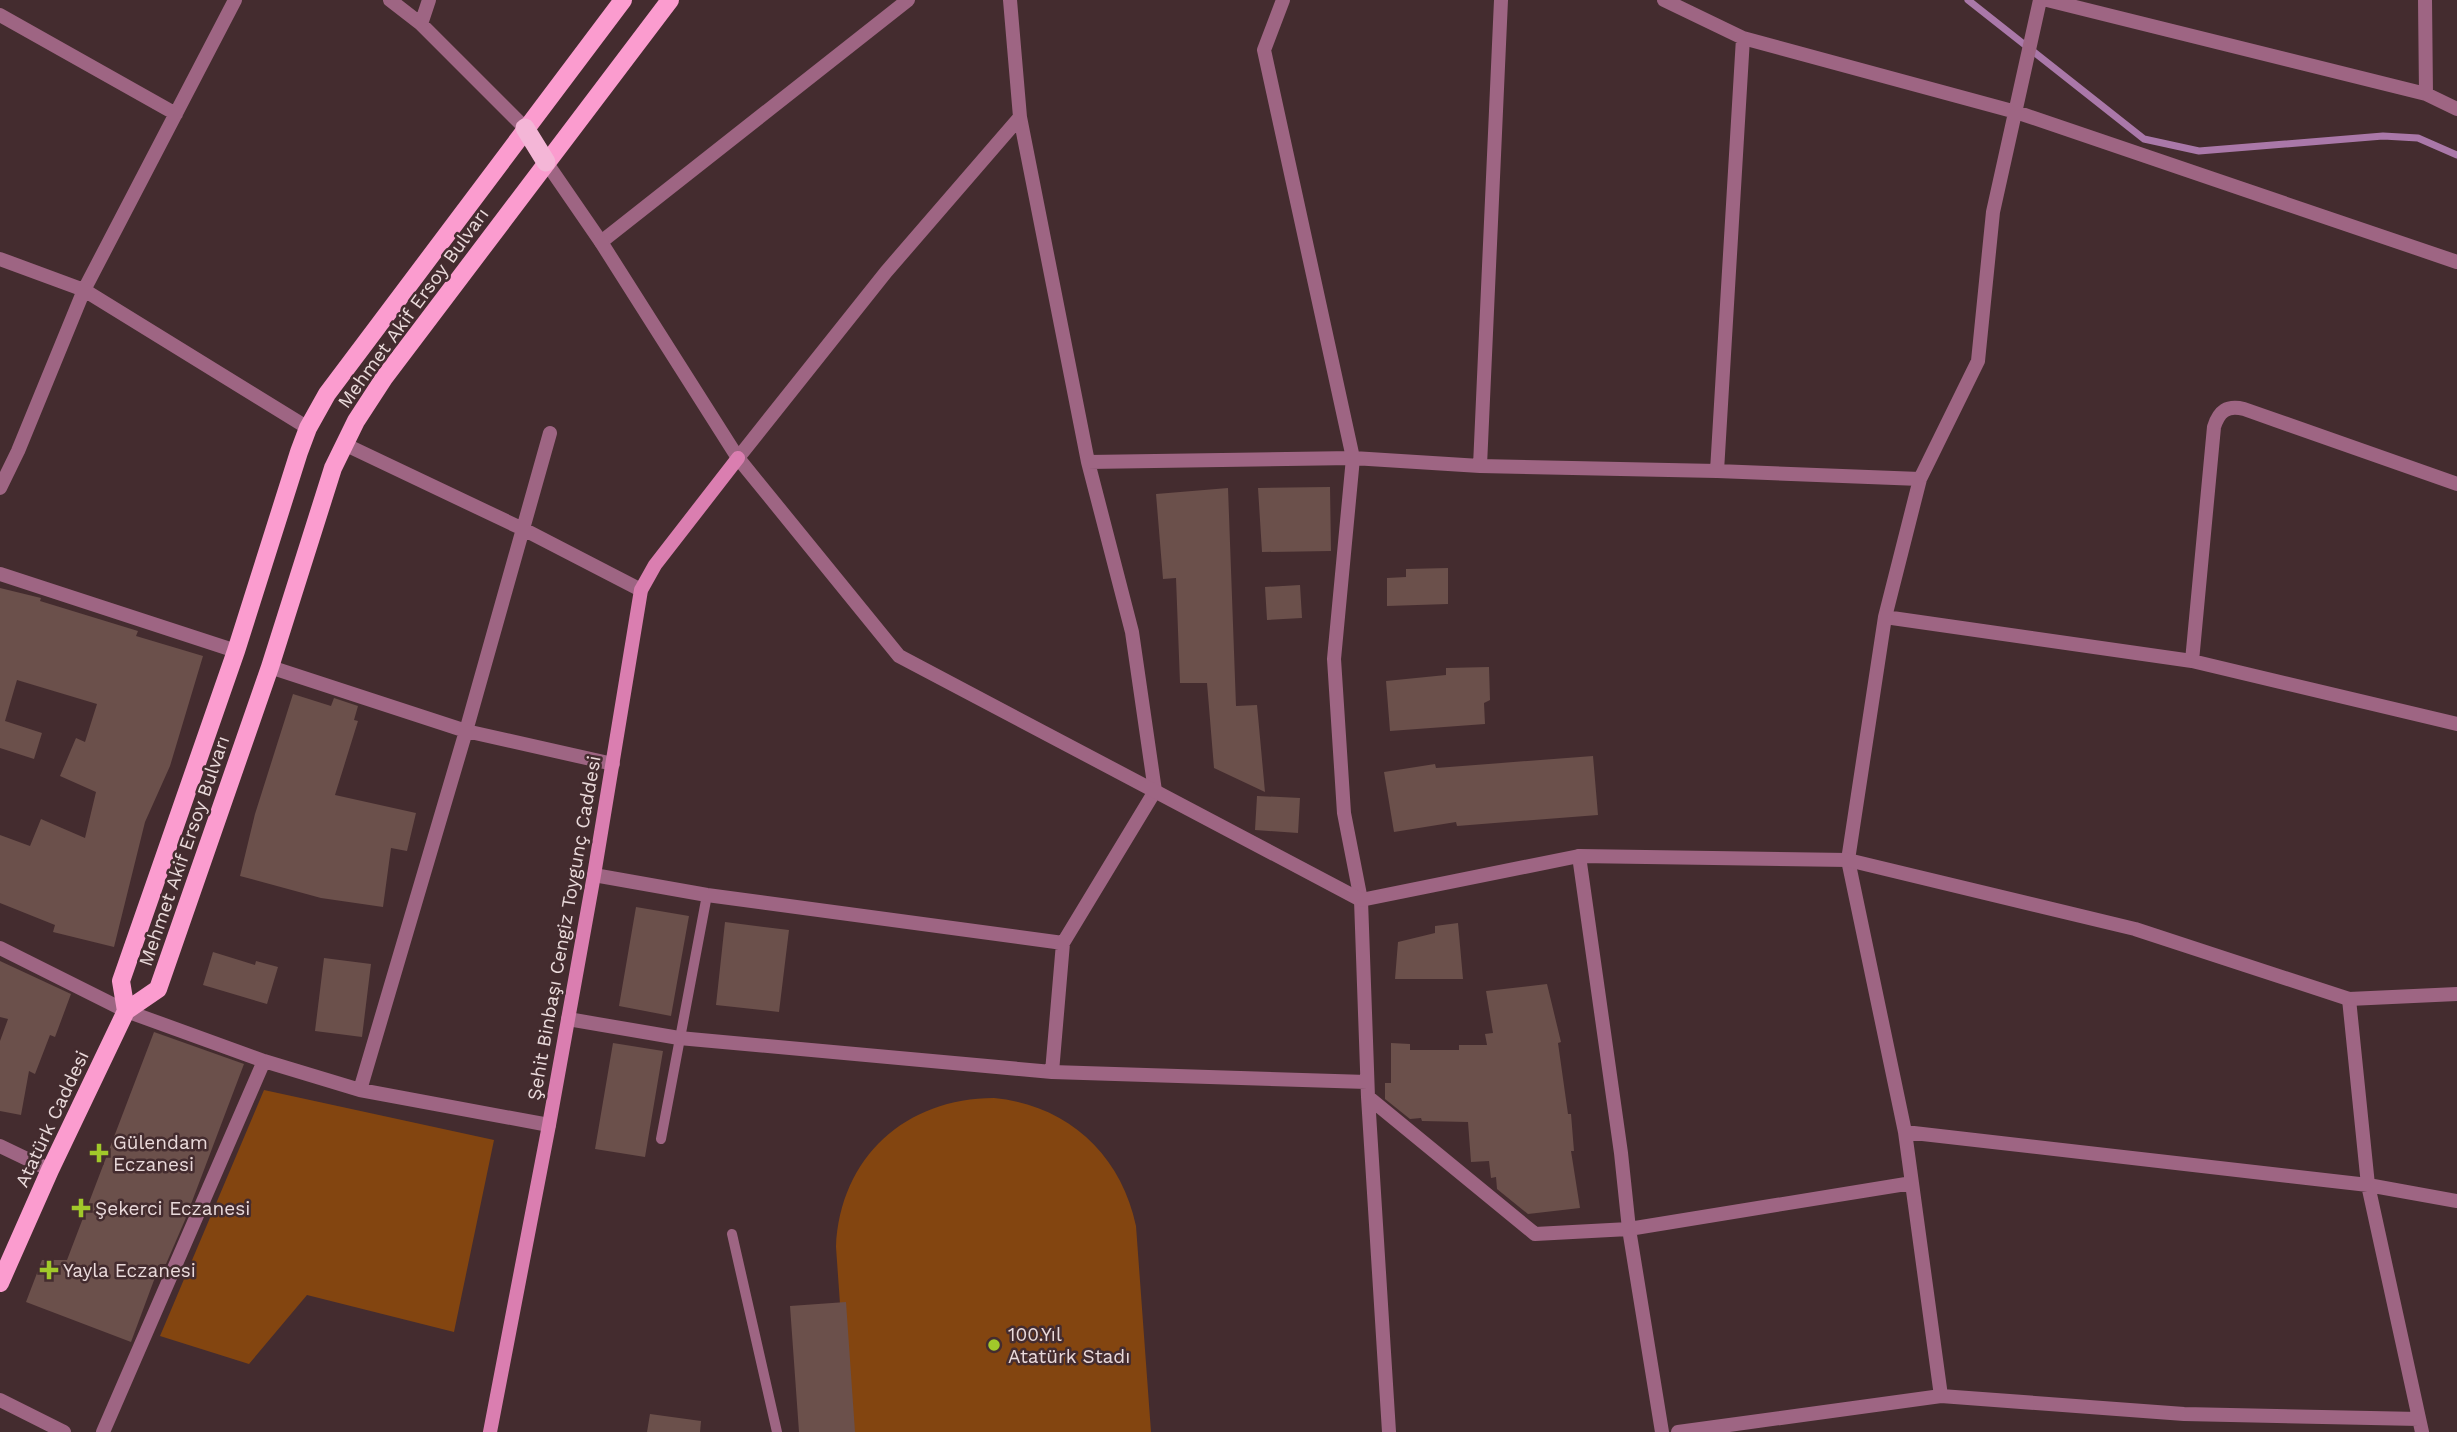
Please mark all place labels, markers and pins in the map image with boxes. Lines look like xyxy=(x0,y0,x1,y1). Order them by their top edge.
place label: Gülendam Eczanesi xyxy=(113,1131,208,1176)
marker: Gülendam Eczanesi xyxy=(91,1145,107,1161)
place label: Şekerci Eczanesi xyxy=(95,1197,250,1220)
marker: Şekerci Eczanesi xyxy=(73,1200,89,1216)
place label: Yayla Eczanesi xyxy=(63,1259,196,1282)
marker: Yayla Eczanesi xyxy=(41,1262,57,1278)
place label: 100.Yıl Atatürk Stadı xyxy=(1008,1323,1130,1368)
marker: 100.Yıl Atatürk Stadı xyxy=(986,1337,1002,1353)

